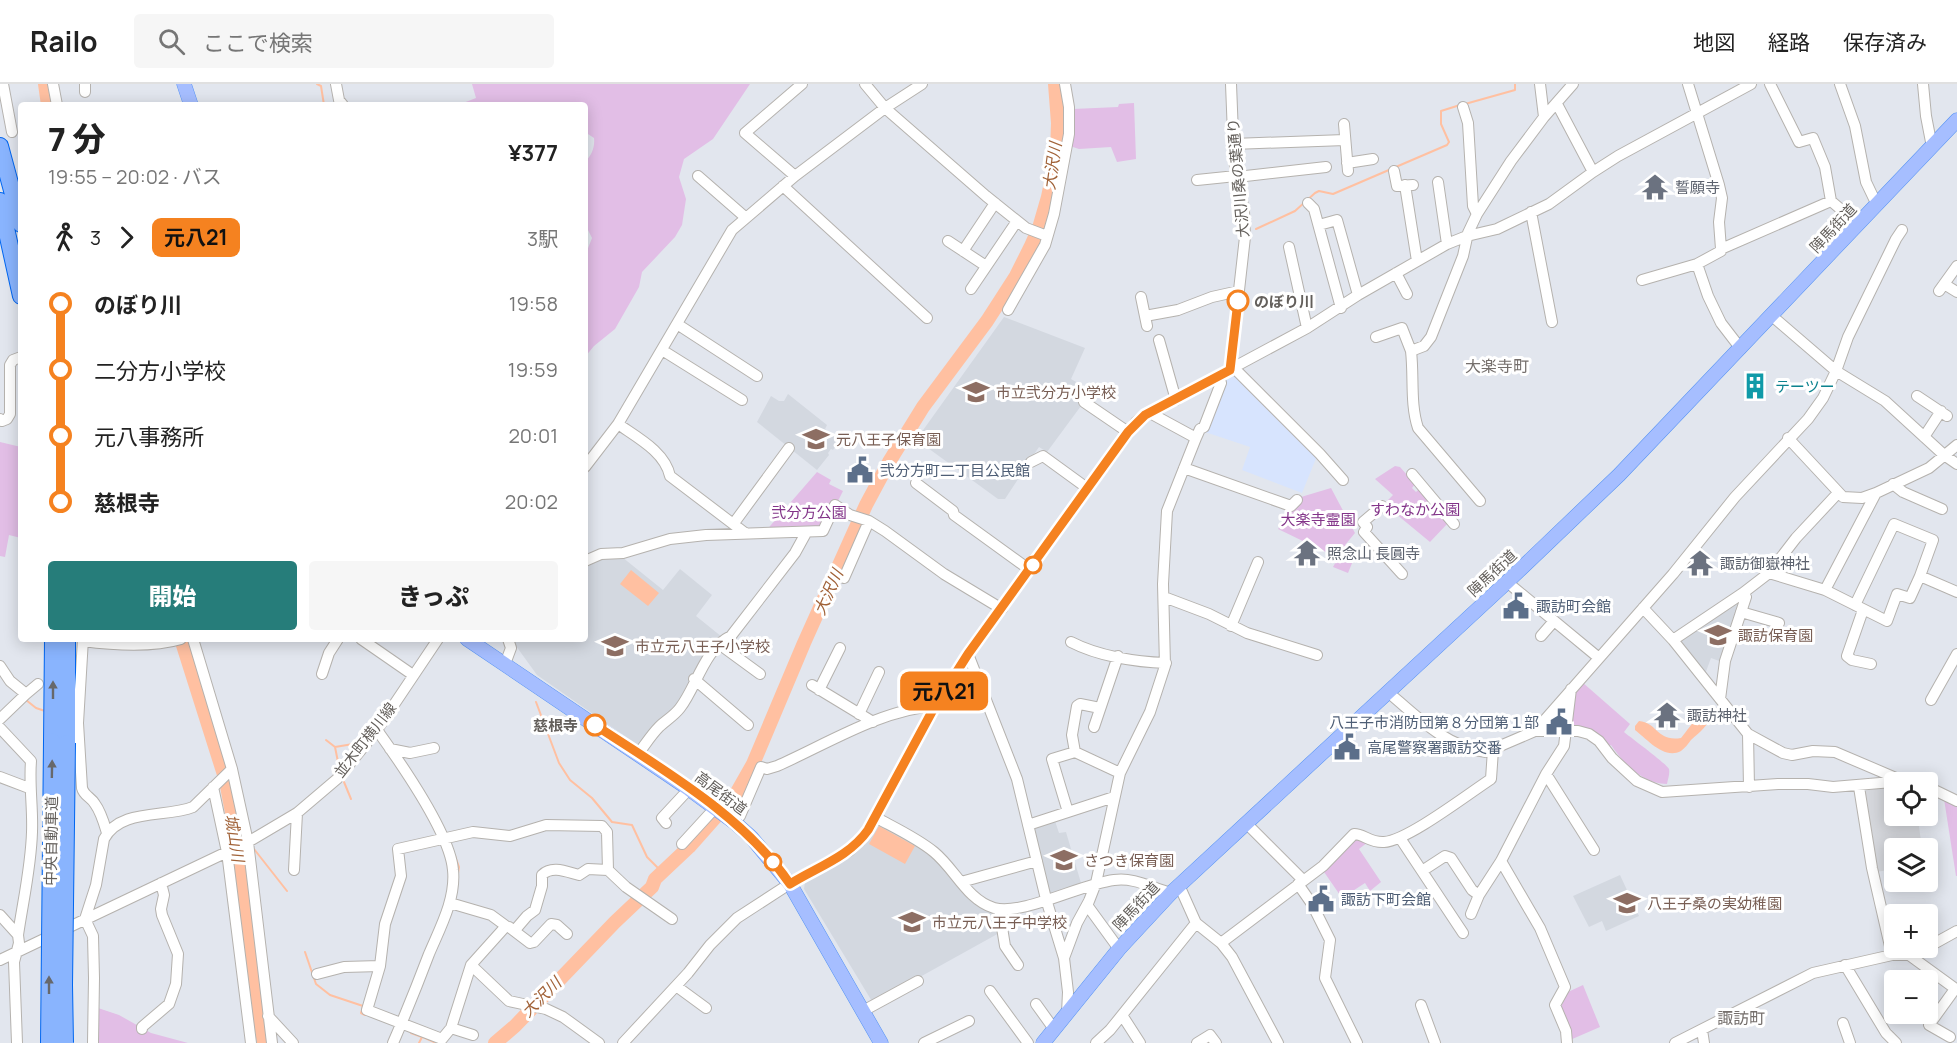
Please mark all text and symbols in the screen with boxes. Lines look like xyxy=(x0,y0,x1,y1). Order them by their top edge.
search box xyxy=(134,14,554,68)
text: Railo xyxy=(30,22,98,60)
icon: search xyxy=(155,25,188,58)
text: ここで検索 xyxy=(203,28,313,58)
text: 地図 xyxy=(1693,28,1735,56)
text: 経路 xyxy=(1768,28,1810,56)
text: 保存済み xyxy=(1843,28,1927,56)
text: 7 分 xyxy=(48,116,106,161)
street label: 大沢川桑の葉通り xyxy=(1222,117,1254,239)
text: ¥377 xyxy=(508,138,558,168)
water label: 大沢川 xyxy=(1038,139,1067,191)
text: 19:55 – 20:02 · バス xyxy=(48,163,222,190)
temple icon: 誓願寺 xyxy=(1640,172,1670,202)
place label: 誓願寺 xyxy=(1675,177,1720,198)
street label: 陣馬街道 xyxy=(1805,199,1861,257)
icon: walk xyxy=(48,221,81,254)
icon: forward xyxy=(110,221,143,254)
text: 元八21 xyxy=(164,223,228,251)
text: 3 xyxy=(90,224,101,251)
text: 3駅 xyxy=(527,225,558,252)
text: のぼり川 xyxy=(94,290,182,320)
text: 19:58 xyxy=(509,290,558,317)
marker: のぼり川 xyxy=(1227,290,1249,312)
place label: のぼり川 xyxy=(1254,291,1314,312)
district label: 大楽寺町 xyxy=(1465,355,1529,377)
text: 二分方小学校 xyxy=(94,356,226,386)
text: 19:59 xyxy=(508,356,558,383)
building icon: テーツー xyxy=(1740,371,1770,401)
place label: テーツー xyxy=(1775,376,1835,397)
school or university icon: 市立弐分方小学校 xyxy=(961,377,991,407)
place label: 市立弐分方小学校 xyxy=(996,382,1116,403)
text: 元八事務所 xyxy=(94,422,204,452)
text: 20:01 xyxy=(508,422,558,449)
school or university icon: 元八王子保育園 xyxy=(801,424,831,454)
place label: 元八王子保育園 xyxy=(836,429,941,450)
public building icon: 弐分方町二丁目公民館 xyxy=(845,455,875,485)
place label: 弐分方町二丁目公民館 xyxy=(880,460,1030,481)
text: 慈根寺 xyxy=(94,488,160,518)
text: 20:02 xyxy=(505,488,558,515)
park label: すわなか公園 xyxy=(1370,499,1460,520)
park label: 弐分方公園 xyxy=(771,502,847,523)
park label: 大楽寺霊園 xyxy=(1280,509,1356,530)
temple icon: 照念山 長圓寺 xyxy=(1292,538,1322,568)
place label: 照念山 長圓寺 xyxy=(1327,543,1420,564)
street label: 陣馬街道 xyxy=(1463,545,1521,601)
temple icon: 諏訪御嶽神社 xyxy=(1685,548,1715,578)
place label: 諏訪御嶽神社 xyxy=(1720,553,1810,574)
unlabelled marker xyxy=(1024,556,1042,574)
button: 開始 xyxy=(48,561,297,630)
button: きっぷ xyxy=(309,561,558,630)
water label: 大沢川 xyxy=(808,564,849,618)
public building icon: 諏訪町会館 xyxy=(1501,591,1531,621)
place label: 諏訪町会館 xyxy=(1536,596,1611,617)
school or university icon: 諏訪保育園 xyxy=(1703,620,1733,650)
place label: 諏訪保育園 xyxy=(1738,625,1813,646)
school or university icon: 市立元八王子小学校 xyxy=(600,631,630,661)
place label: 市立元八王子小学校 xyxy=(635,636,770,657)
line badge: 元八21 xyxy=(902,672,986,710)
text: 元八21 xyxy=(912,677,976,705)
one-way arrow xyxy=(48,681,58,700)
street label: 並木町横川線 xyxy=(329,698,401,782)
temple icon: 諏訪神社 xyxy=(1652,700,1682,730)
place label: 諏訪神社 xyxy=(1687,705,1747,726)
public building icon: 八王子市消防団第８分団第１部 xyxy=(1544,707,1574,737)
place label: 八王子市消防団第８分団第１部 xyxy=(1329,712,1539,733)
marker: 慈根寺 xyxy=(584,714,606,736)
place label: 慈根寺 xyxy=(533,715,578,736)
public building icon: 高尾警察署諏訪交番 xyxy=(1332,732,1362,762)
place label: 高尾警察署諏訪交番 xyxy=(1367,737,1502,758)
one-way arrow xyxy=(47,759,57,778)
street label: 高尾街道 xyxy=(691,767,751,819)
map controls xyxy=(1884,772,1938,1024)
button: locate xyxy=(1884,772,1938,826)
street label: 中央自動車道 xyxy=(40,796,62,886)
water label: 城山川 xyxy=(220,813,250,865)
button: layers xyxy=(1884,838,1938,892)
school or university icon: さつき保育園 xyxy=(1049,845,1079,875)
place label: さつき保育園 xyxy=(1084,850,1174,871)
unlabelled marker xyxy=(764,853,782,871)
street label: 陣馬街道 xyxy=(1108,877,1164,935)
public building icon: 諏訪下町会館 xyxy=(1306,884,1336,914)
school or university icon: 八王子桑の実幼稚園 xyxy=(1612,888,1642,918)
place label: 諏訪下町会館 xyxy=(1341,889,1431,910)
place label: 八王子桑の実幼稚園 xyxy=(1647,893,1782,914)
button: + xyxy=(1884,904,1938,958)
school or university icon: 市立元八王子中学校 xyxy=(897,907,927,937)
place label: 市立元八王子中学校 xyxy=(932,912,1067,933)
button: − xyxy=(1884,970,1938,1024)
water label: 大沢川 xyxy=(516,971,567,1022)
one-way arrow xyxy=(44,975,54,994)
district label: 諏訪町 xyxy=(1717,1007,1765,1029)

